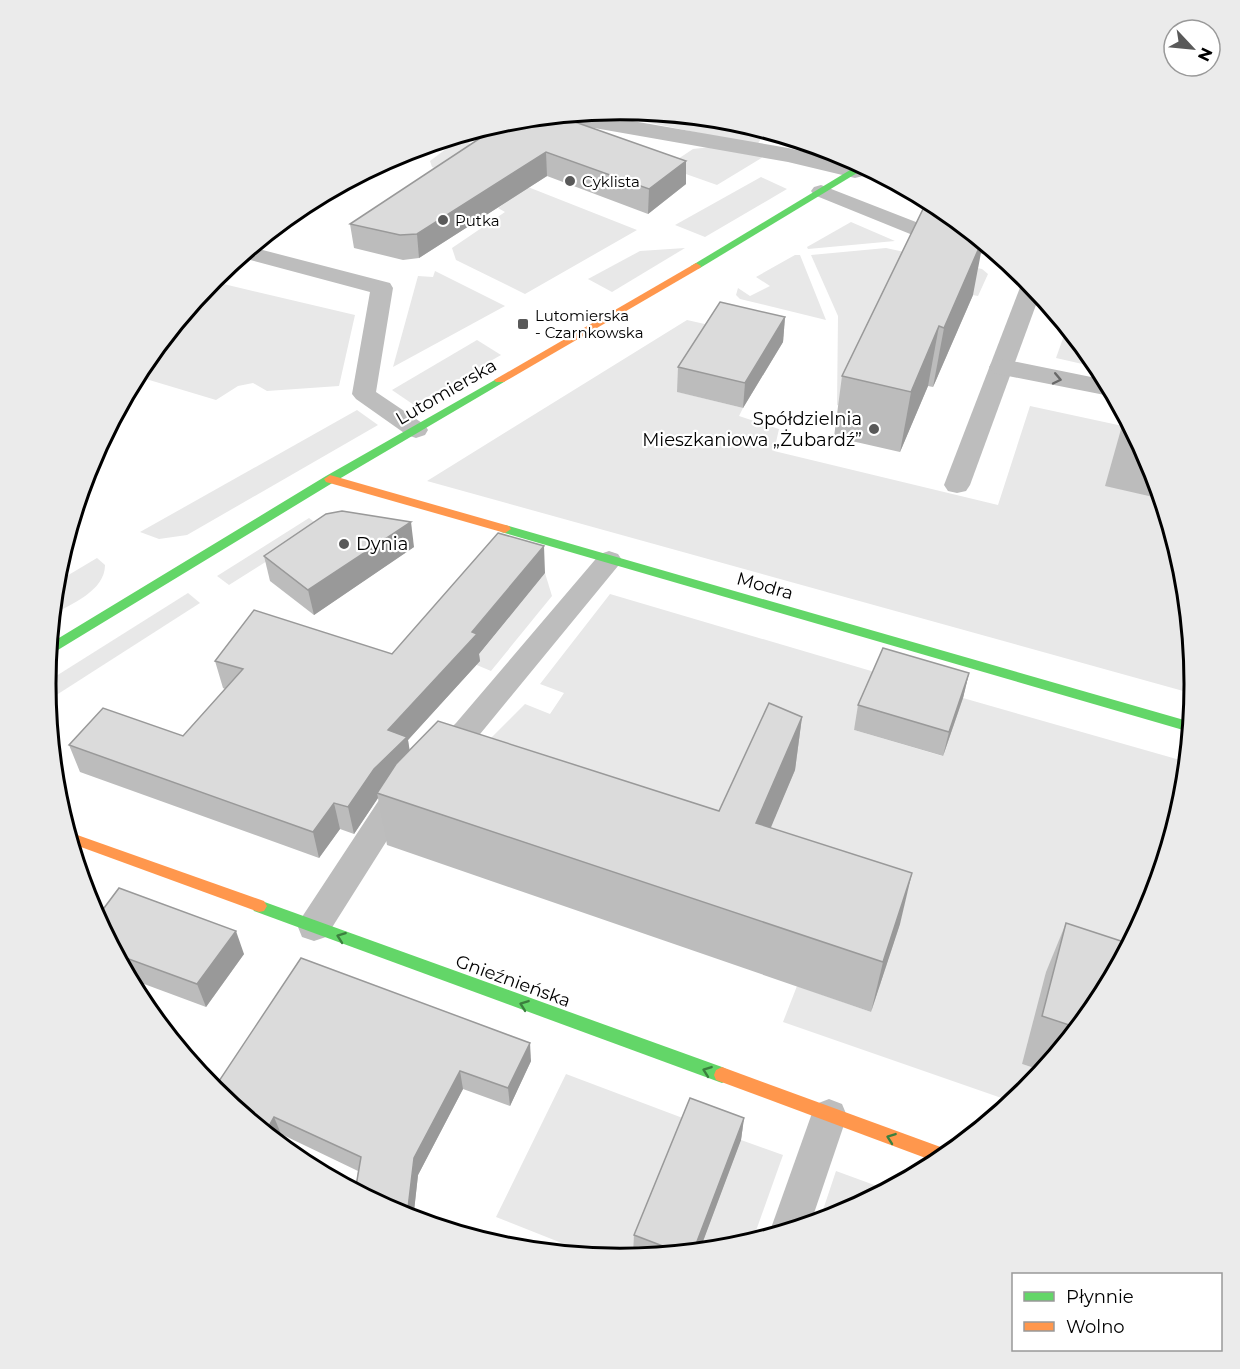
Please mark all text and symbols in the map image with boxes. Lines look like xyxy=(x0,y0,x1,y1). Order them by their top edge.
north arrow xyxy=(1162,18,1222,78)
text: N xyxy=(1194,44,1216,64)
place label: Cyklista xyxy=(582,172,640,191)
marker: Cyklista xyxy=(563,174,577,188)
place label: Putka xyxy=(455,211,500,230)
marker: Putka xyxy=(436,213,450,227)
place label: Lutomierska - Czarnkowska xyxy=(535,306,644,342)
marker: Lutomierska - Czarnkowska xyxy=(516,317,530,331)
street label: Lutomierska xyxy=(392,354,500,430)
one-way arrow xyxy=(1052,371,1062,384)
place label: Spółdzielnia Mieszkaniowa „Żubardź” xyxy=(642,408,862,451)
marker: Spółdzielnia Mieszkaniowa „Żubardź” xyxy=(867,422,881,436)
place label: Dynia xyxy=(356,533,408,555)
marker: Dynia xyxy=(337,537,351,551)
street label: Modra xyxy=(734,567,796,605)
one-way arrow xyxy=(336,932,347,945)
street label: Gnieźnieńska xyxy=(452,950,574,1012)
one-way arrow xyxy=(519,999,530,1012)
one-way arrow xyxy=(702,1066,713,1079)
one-way arrow xyxy=(886,1132,897,1145)
legend xyxy=(1012,1273,1222,1351)
text: Płynnie xyxy=(1066,1286,1134,1308)
text: Wolno xyxy=(1066,1316,1125,1338)

